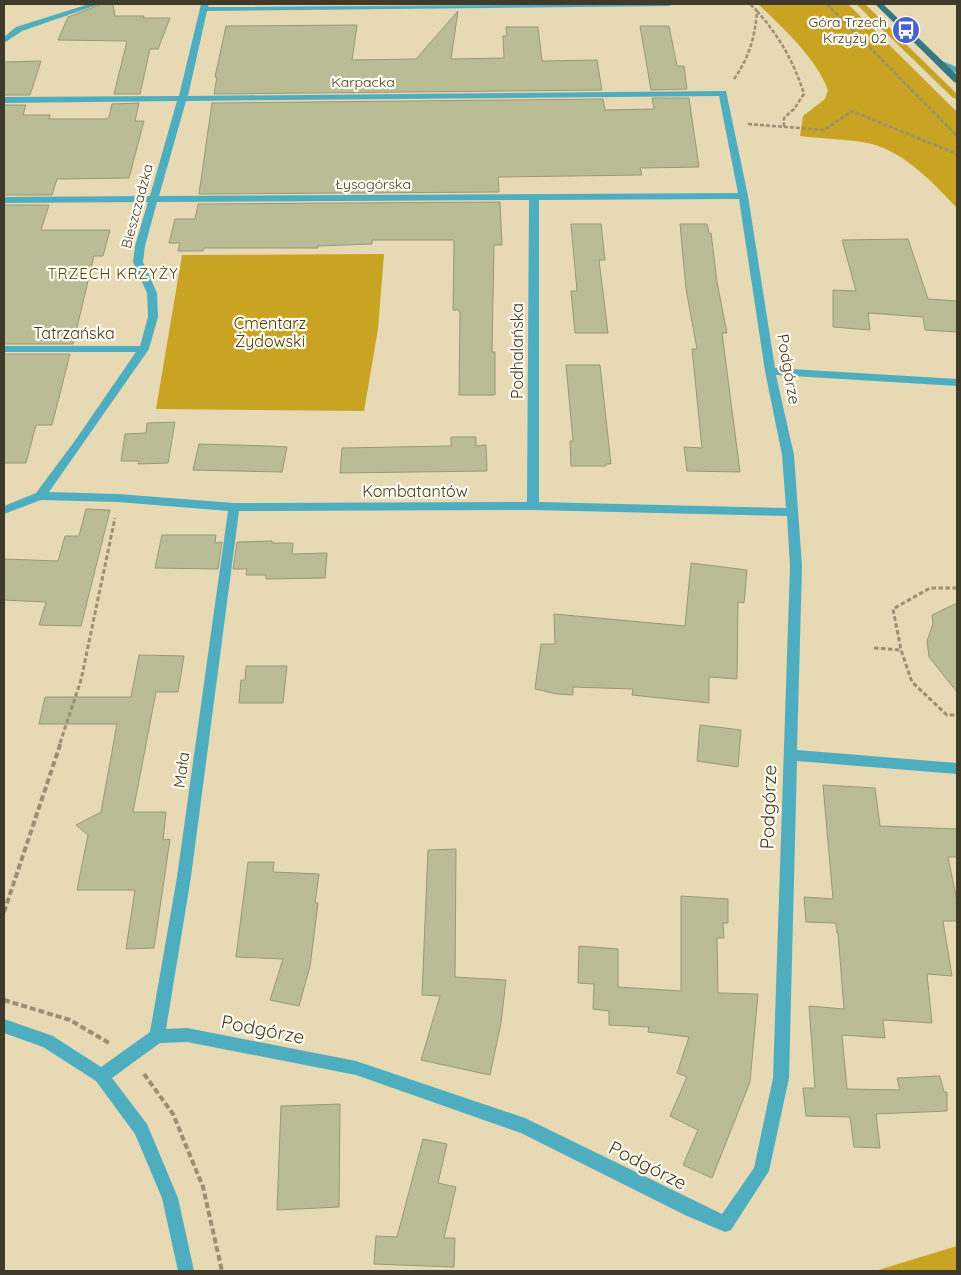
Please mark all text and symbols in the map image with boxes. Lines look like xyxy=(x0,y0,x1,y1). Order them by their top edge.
place label: Góra Trzech Krzyży 02 xyxy=(809,13,887,47)
bus stop icon: Góra Trzech Krzyży 02 xyxy=(891,15,921,45)
street label: Karpacka xyxy=(331,73,395,91)
street label: Bieszczadzka xyxy=(117,162,157,250)
street label: Łysogórska xyxy=(335,175,411,193)
district label: TRZECH KRZYŻY xyxy=(47,264,179,283)
street label: Podhalańska xyxy=(507,303,527,399)
park label: Cmentarz Żydowski xyxy=(234,313,306,351)
street label: Tatrzańska xyxy=(33,323,115,343)
street label: Podgórze xyxy=(773,332,805,406)
street label: Kombatantów xyxy=(362,481,468,501)
street label: Mała xyxy=(169,751,193,789)
street label: Podgórze xyxy=(755,764,781,850)
street label: Podgórze xyxy=(219,1009,307,1049)
street label: Podgórze xyxy=(605,1135,691,1195)

